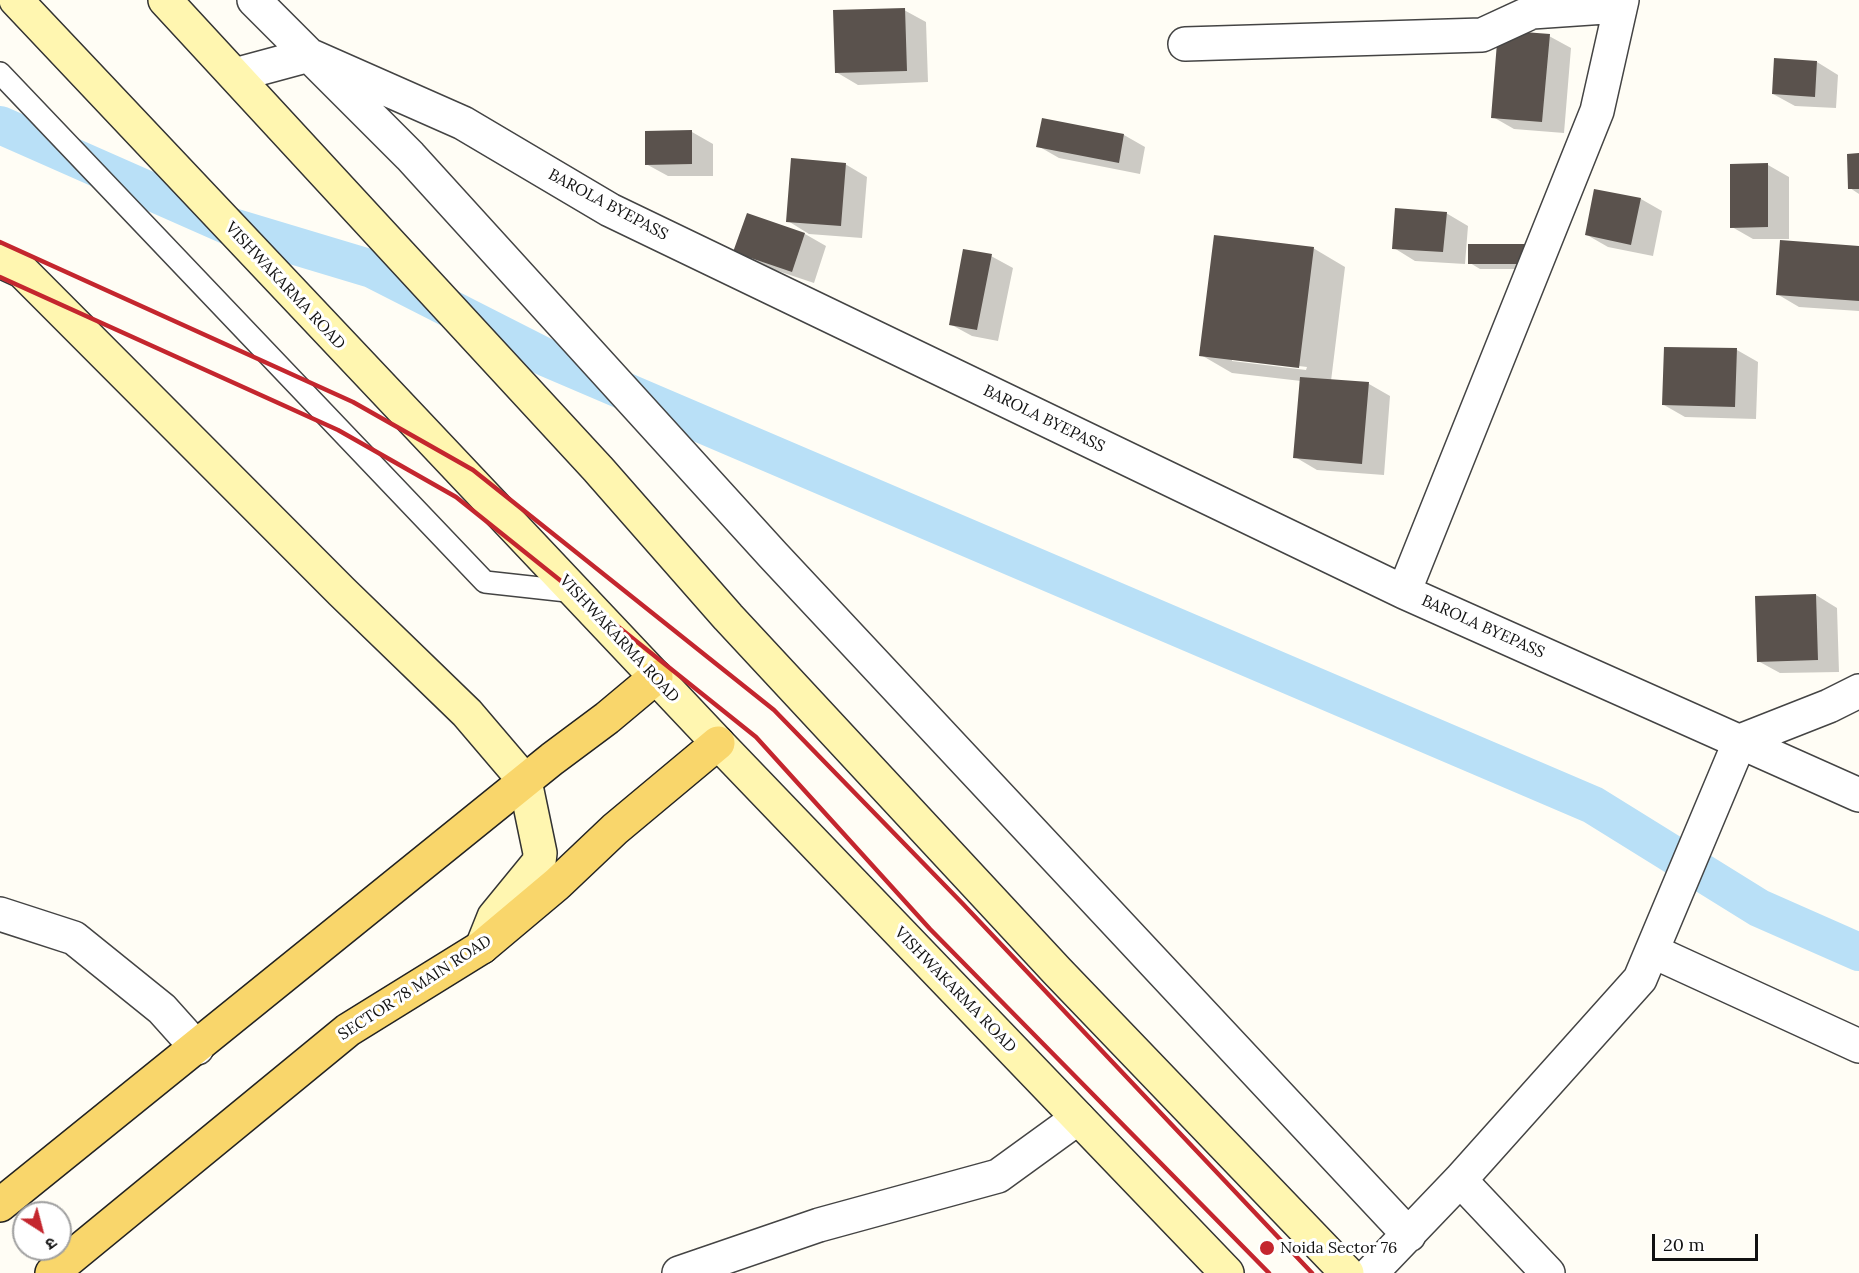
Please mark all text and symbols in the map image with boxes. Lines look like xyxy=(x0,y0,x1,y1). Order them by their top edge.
street label: BAROLA BYEPASS xyxy=(545,165,671,245)
street label: VISHWAKARMA ROAD xyxy=(221,218,349,354)
street label: BAROLA BYEPASS xyxy=(980,381,1108,457)
street label: VISHWAKARMA ROAD xyxy=(555,571,683,707)
street label: BAROLA BYEPASS xyxy=(1418,591,1548,663)
street label: VISHWAKARMA ROAD xyxy=(890,923,1020,1057)
street label: SECTOR 78 MAIN ROAD xyxy=(335,931,495,1045)
north arrow xyxy=(12,1201,72,1261)
scale bar xyxy=(1655,1222,1762,1260)
text: उ xyxy=(42,1233,61,1255)
text: 20 m xyxy=(1663,1233,1705,1256)
place label: Noida Sector 76 xyxy=(1280,1238,1397,1258)
marker: Noida Sector 76 xyxy=(1258,1239,1276,1257)

